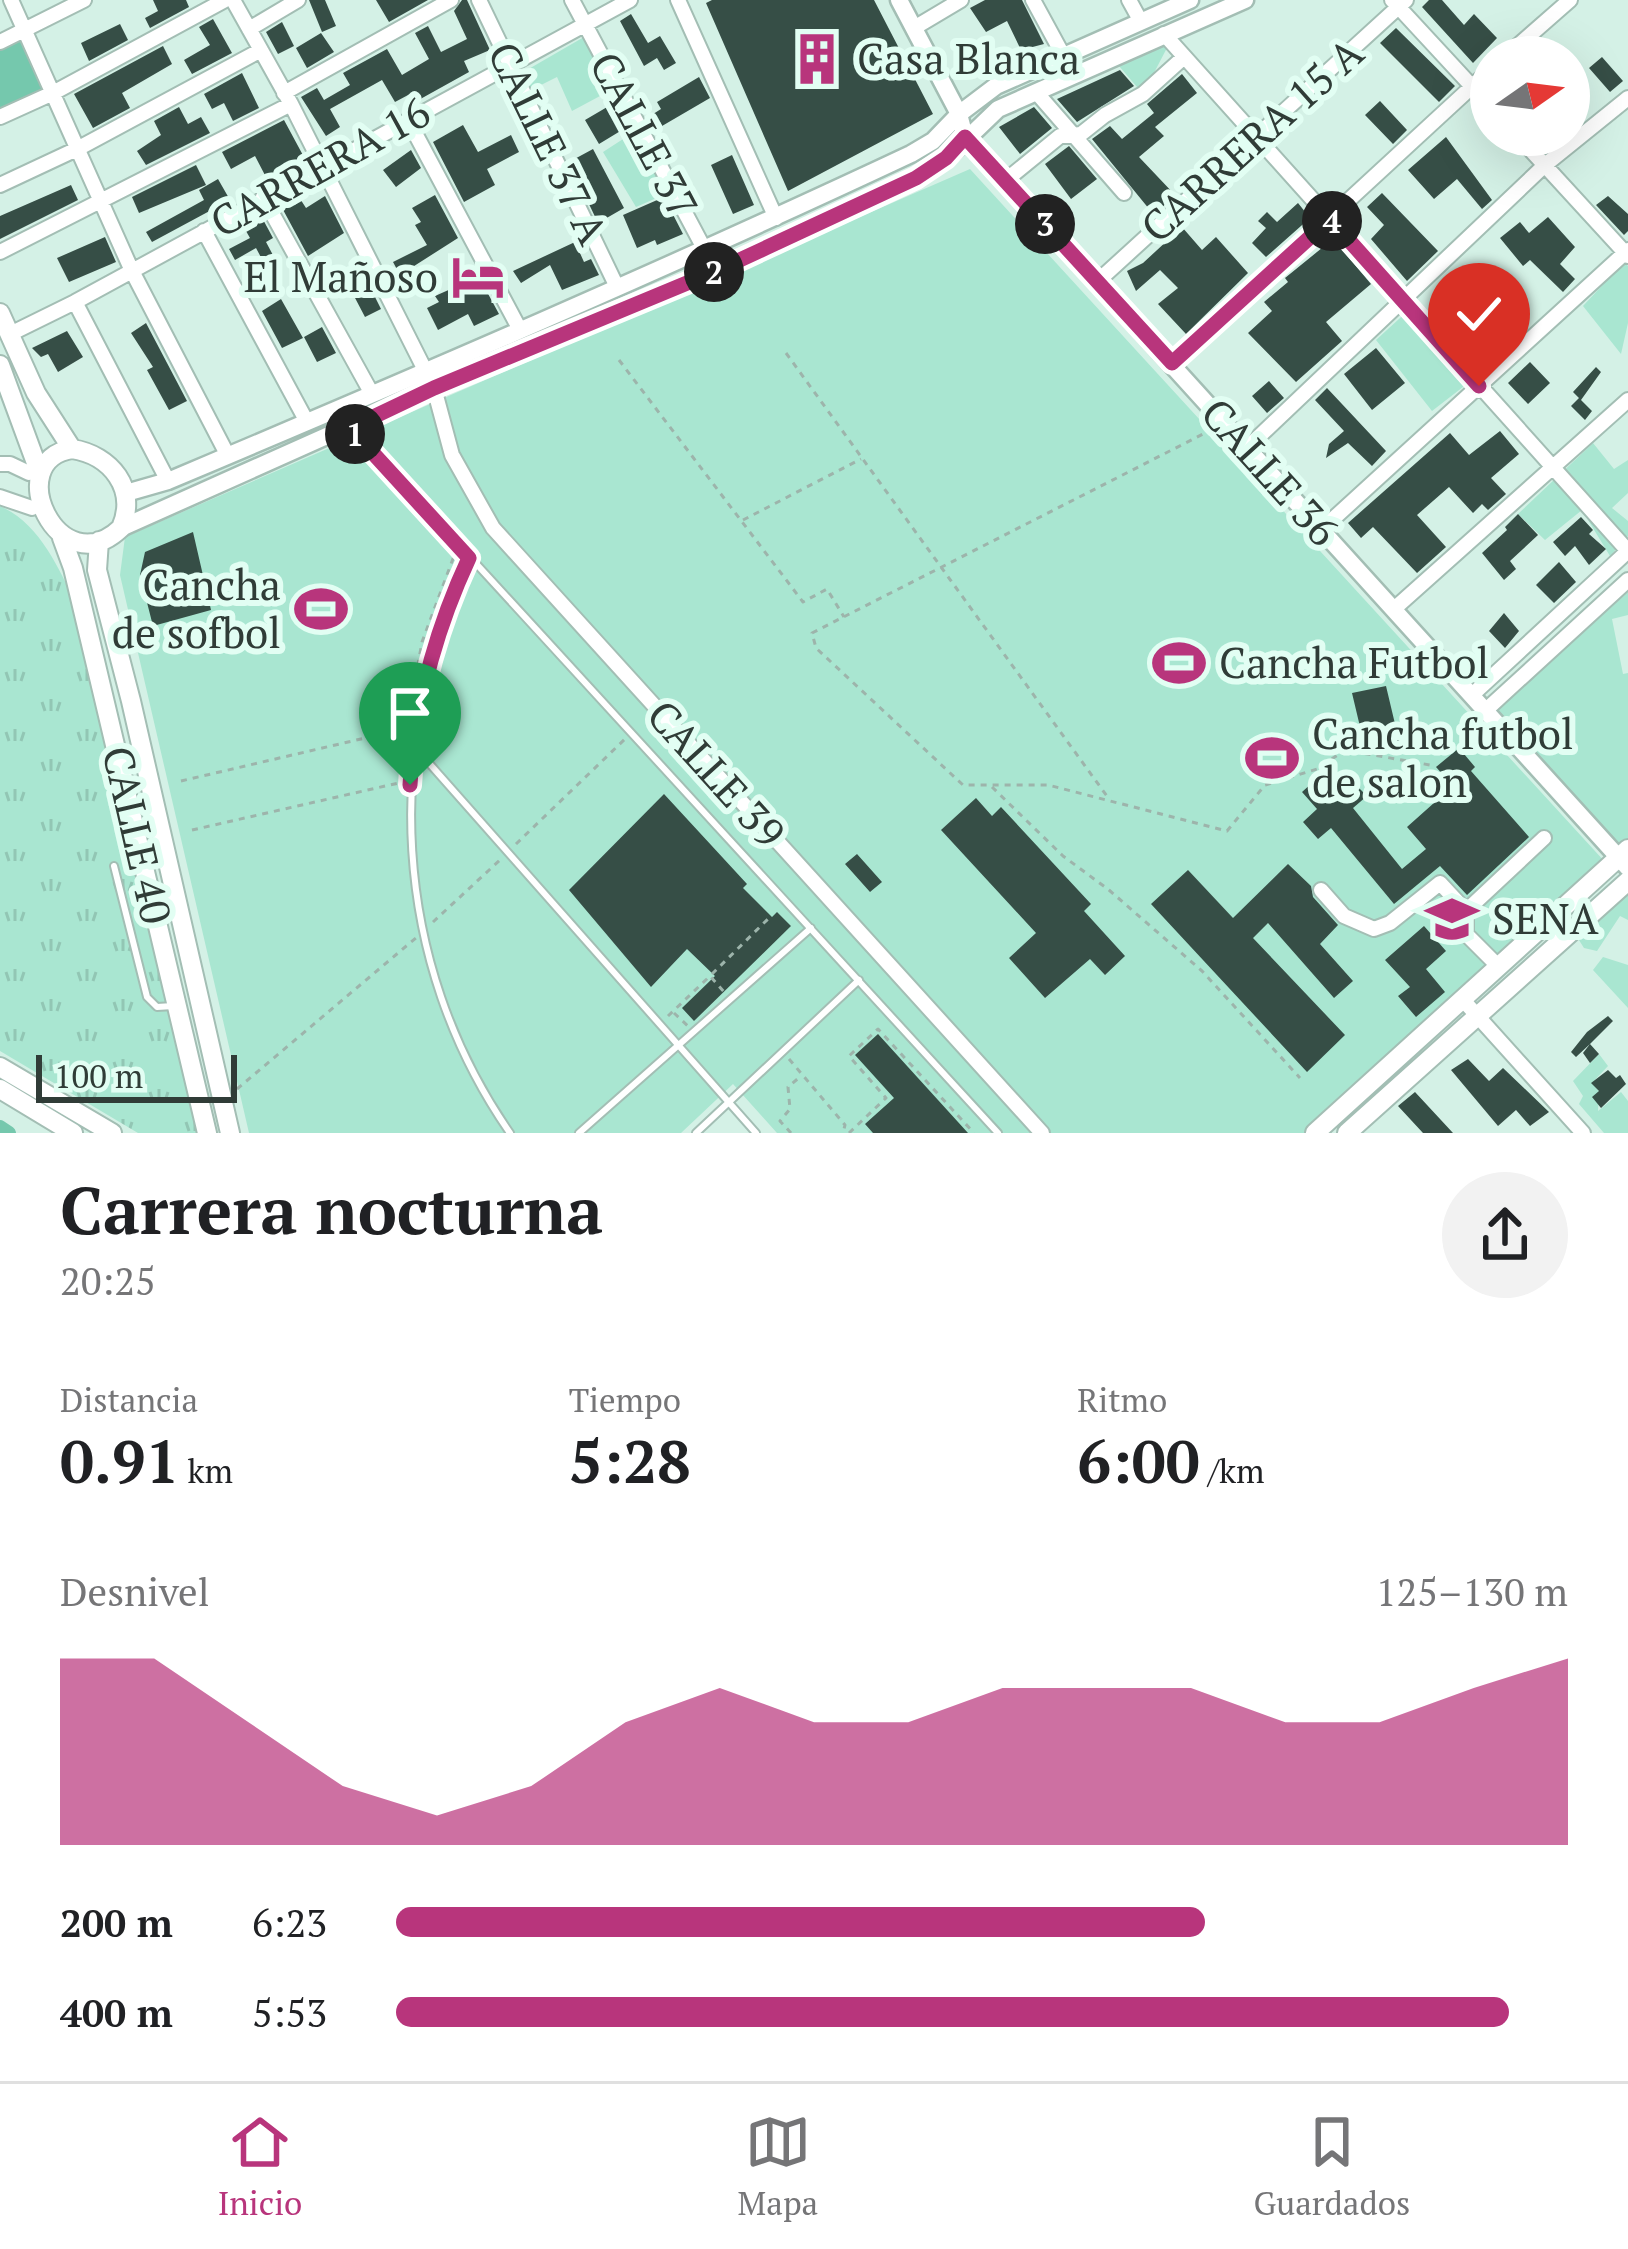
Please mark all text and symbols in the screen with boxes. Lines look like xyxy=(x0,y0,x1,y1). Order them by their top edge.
street label: CARRERA 15 A xyxy=(1128,24,1374,254)
building icon: Casa Blanca xyxy=(788,30,846,88)
place label: Casa Blanca xyxy=(857,30,1080,86)
street label: CALLE 37 A xyxy=(476,32,622,253)
north arrow xyxy=(1470,36,1590,156)
map controls xyxy=(1470,36,1590,156)
street label: CALLE 37 xyxy=(578,42,712,227)
street label: CARRERA 16 xyxy=(200,83,439,249)
pin: 4 xyxy=(1302,191,1362,251)
pin: 3 xyxy=(1015,194,1075,254)
text: 4 xyxy=(1323,199,1341,242)
text: 3 xyxy=(1036,202,1054,245)
pin: 2 xyxy=(684,242,744,302)
place label: El Mañoso xyxy=(243,248,438,304)
hotel icon: El Mañoso xyxy=(449,248,507,306)
text: 2 xyxy=(705,250,723,293)
pin xyxy=(1428,263,1530,386)
icon: check xyxy=(1446,281,1512,347)
street label: CALLE 36 xyxy=(1190,386,1352,557)
pin: 1 xyxy=(325,404,385,464)
text: 1 xyxy=(346,412,364,455)
place label: Cancha de sofbol xyxy=(112,556,281,660)
sports icon: Cancha de sofbol xyxy=(292,580,350,638)
sports icon: Cancha Futbol xyxy=(1150,634,1208,692)
place label: Cancha Futbol xyxy=(1219,634,1489,690)
pin xyxy=(359,662,461,785)
icon: arrive xyxy=(377,680,443,746)
street label: CALLE 39 xyxy=(636,688,798,859)
place label: Cancha futbol de salon xyxy=(1312,705,1574,809)
sports icon: Cancha futbol de salon xyxy=(1243,729,1301,787)
street label: CALLE 40 xyxy=(90,741,186,929)
school or university icon: SENA xyxy=(1423,890,1481,948)
place label: SENA xyxy=(1492,890,1599,946)
scale bar xyxy=(36,1049,237,1102)
text: 100 m xyxy=(54,1054,143,1097)
text: Carrera nocturna xyxy=(60,1165,603,1253)
button: share xyxy=(1442,1172,1568,1298)
text: 20:25 xyxy=(60,1254,156,1306)
text: Distancia xyxy=(60,1378,198,1421)
text: Tiempo xyxy=(569,1378,681,1421)
text: Ritmo xyxy=(1077,1378,1167,1421)
text: 0.91 xyxy=(60,1421,179,1500)
text: 5:28 xyxy=(569,1421,691,1500)
text: 6:00 xyxy=(1077,1421,1200,1500)
text: km xyxy=(179,1449,233,1492)
text: /km xyxy=(1200,1449,1265,1492)
text: Desnivel xyxy=(60,1565,209,1617)
text: 125–130 m xyxy=(1376,1565,1568,1617)
text: 200 m xyxy=(60,1896,173,1948)
text: 6:23 xyxy=(252,1896,327,1948)
text: 400 m xyxy=(60,1986,173,2038)
text: 5:53 xyxy=(252,1986,327,2038)
tab: Inicio xyxy=(218,2109,302,2224)
tab: Mapa xyxy=(738,2109,818,2224)
tab: Guardados xyxy=(1254,2109,1410,2224)

